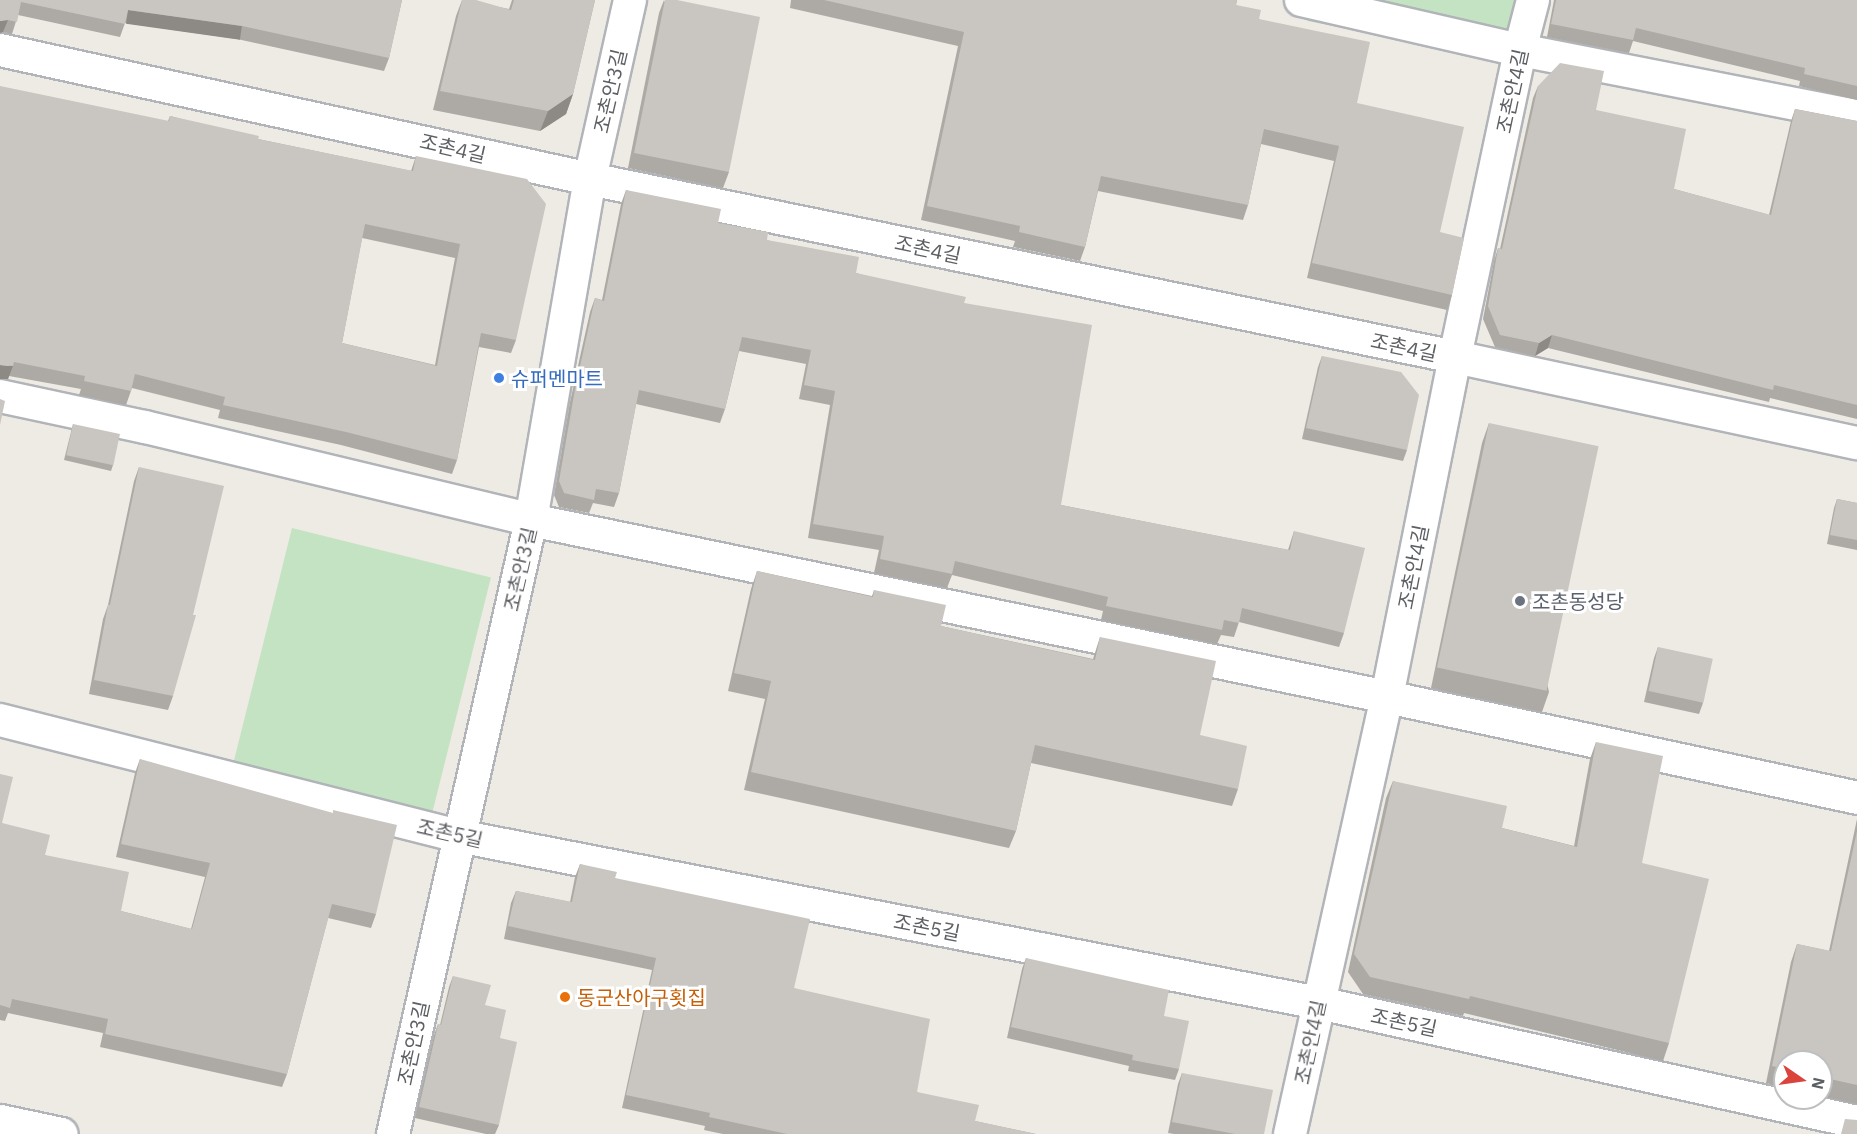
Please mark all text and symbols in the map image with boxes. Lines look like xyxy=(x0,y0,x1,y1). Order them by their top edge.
street label: 조촌안3길 xyxy=(589,47,631,135)
street label: 조촌안4길 xyxy=(1491,47,1533,135)
street label: 조촌4길 xyxy=(418,129,488,167)
street label: 조촌4길 xyxy=(893,230,963,268)
street label: 조촌4길 xyxy=(1369,328,1439,366)
place label: 슈퍼멘마트 xyxy=(511,366,603,390)
marker: 슈퍼멘마트 xyxy=(492,371,506,385)
street label: 조촌안4길 xyxy=(1393,523,1433,611)
street label: 조촌안3길 xyxy=(499,525,541,613)
place label: 조촌동성당 xyxy=(1532,589,1624,613)
marker: 조촌동성당 xyxy=(1513,594,1527,608)
street label: 조촌5길 xyxy=(415,814,485,852)
street label: 조촌5길 xyxy=(892,909,962,945)
place label: 동군산아구횟집 xyxy=(577,985,706,1009)
marker: 동군산아구횟집 xyxy=(558,990,572,1004)
street label: 조촌안4길 xyxy=(1289,998,1331,1086)
street label: 조촌안3길 xyxy=(392,999,434,1087)
street label: 조촌5길 xyxy=(1369,1003,1439,1041)
north arrow xyxy=(1773,1050,1833,1110)
text: N xyxy=(1808,1076,1830,1091)

